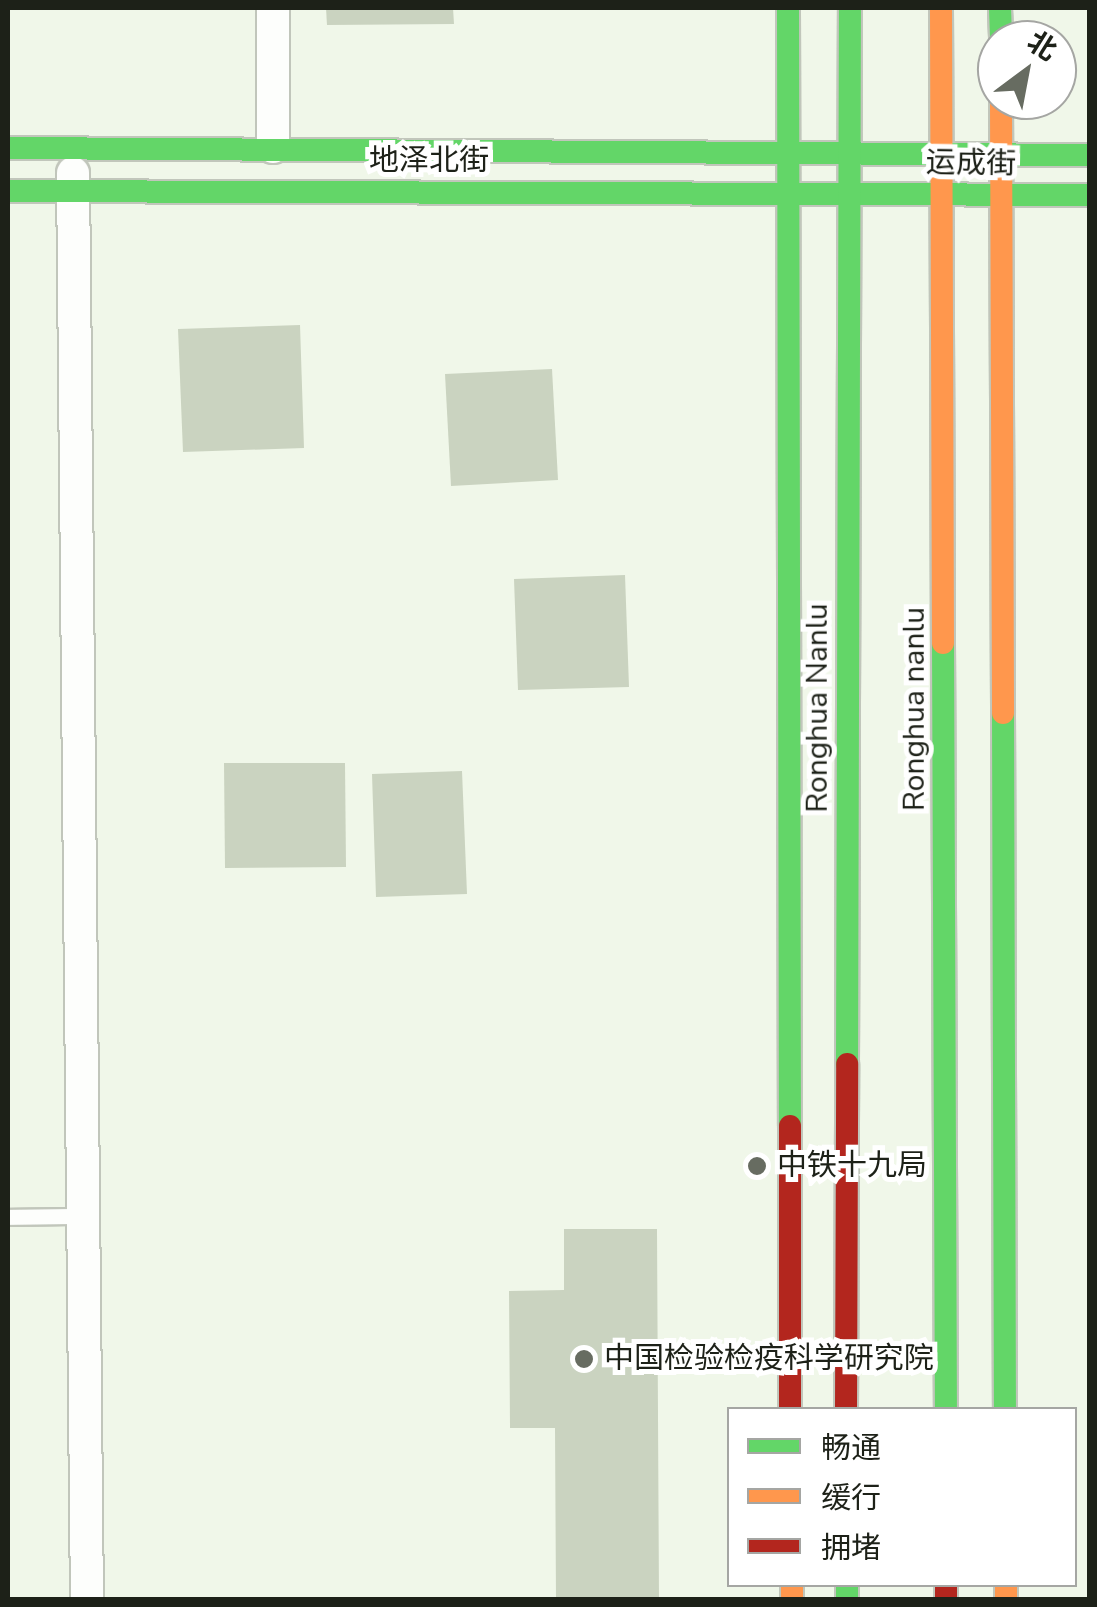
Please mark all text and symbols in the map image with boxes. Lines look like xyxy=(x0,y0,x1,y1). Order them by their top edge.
north arrow xyxy=(977,20,1077,120)
text: 北 xyxy=(1020,23,1064,70)
street label: 地泽北街 xyxy=(369,143,489,179)
street label: 运成街 xyxy=(926,145,1016,183)
street label: Ronghua Nanlu xyxy=(800,603,836,813)
street label: Ronghua nanlu xyxy=(897,607,933,811)
place label: 中铁十九局 xyxy=(777,1148,927,1184)
marker: 中铁十九局 xyxy=(746,1155,768,1177)
place label: 中国检验检疫科学研究院 xyxy=(604,1341,934,1377)
marker: 中国检验检疫科学研究院 xyxy=(573,1348,595,1370)
legend xyxy=(727,1407,1077,1587)
text: 畅通 xyxy=(821,1428,881,1469)
text: 缓行 xyxy=(821,1478,881,1519)
text: 拥堵 xyxy=(821,1528,881,1569)

